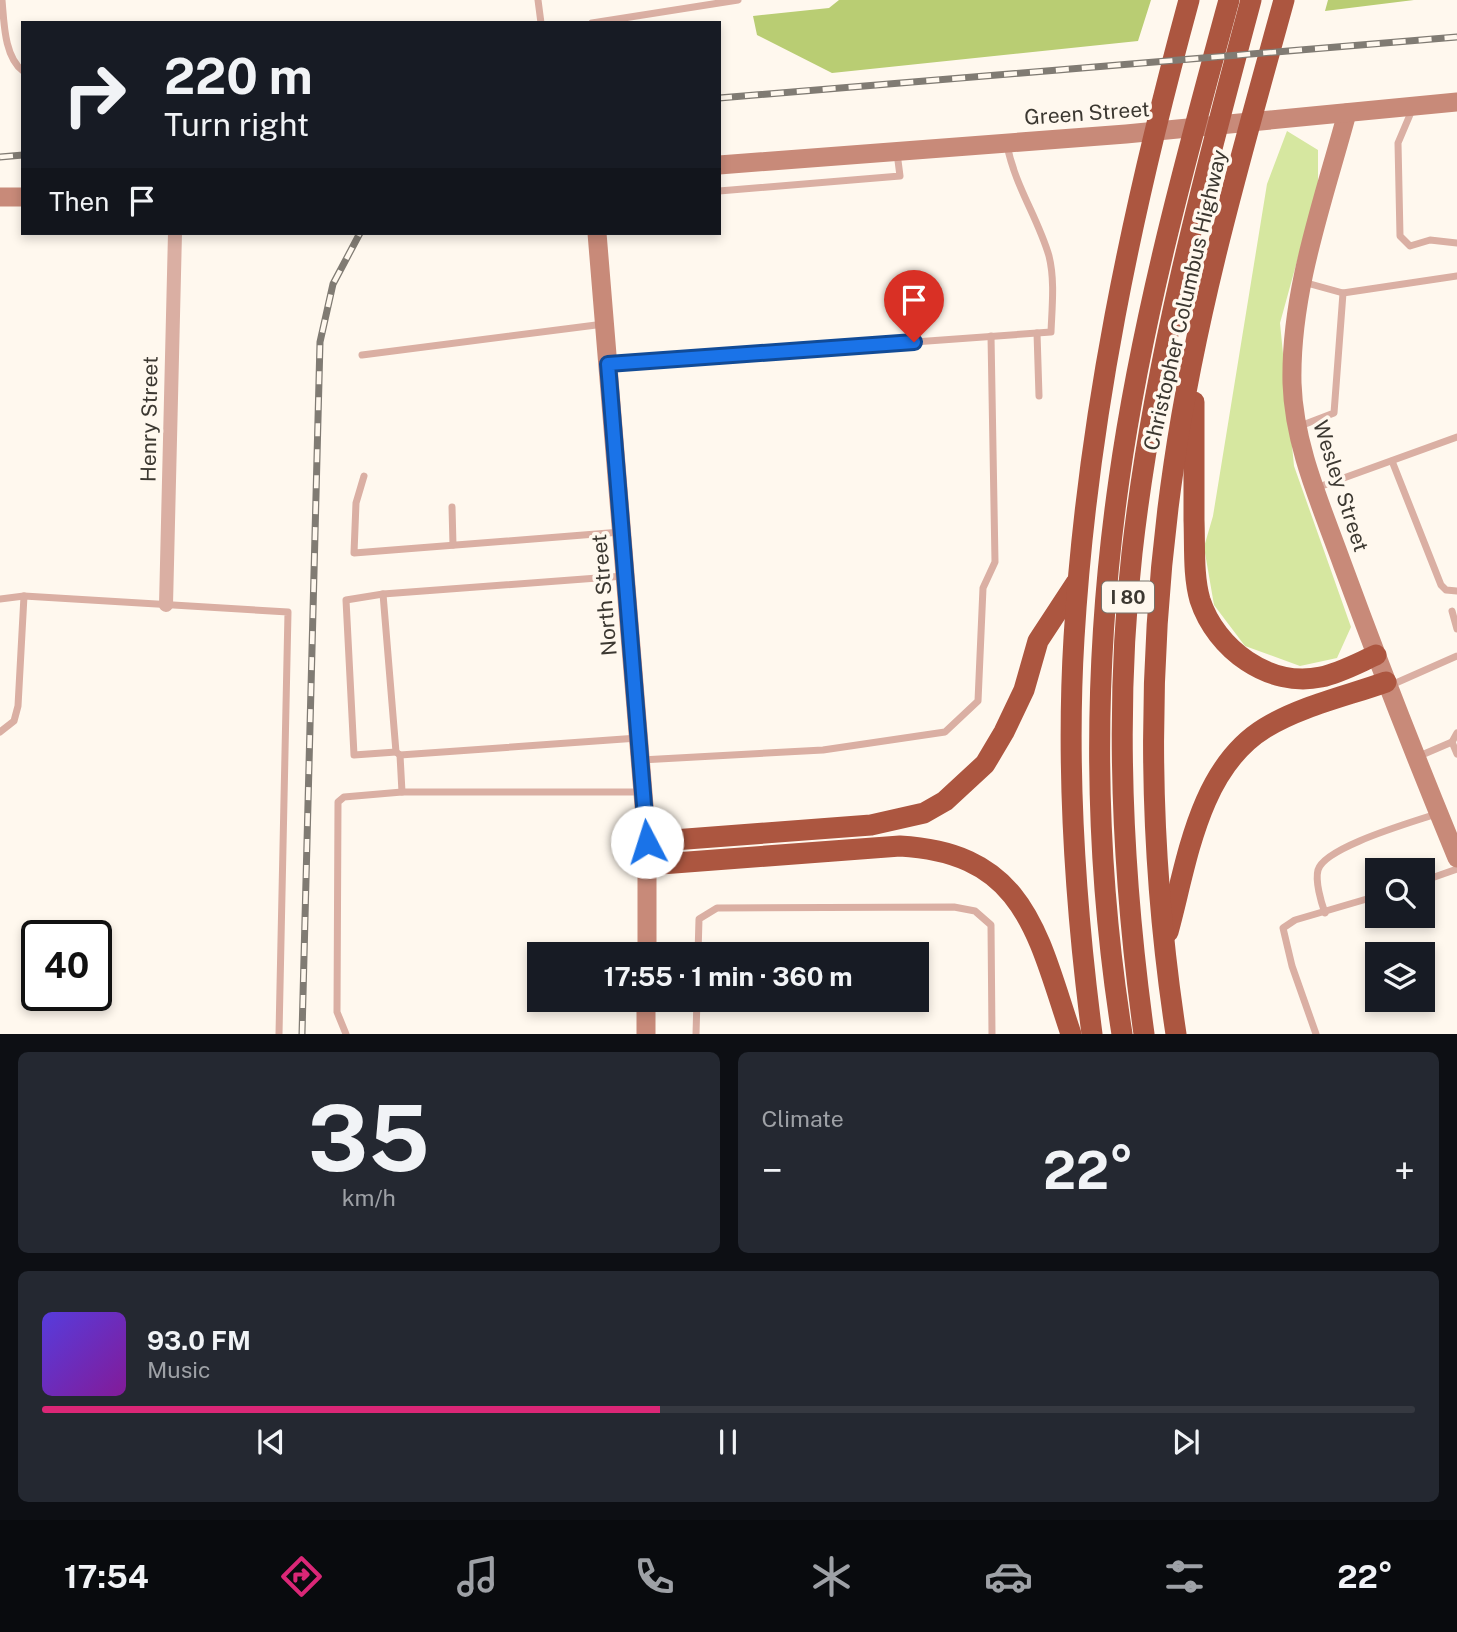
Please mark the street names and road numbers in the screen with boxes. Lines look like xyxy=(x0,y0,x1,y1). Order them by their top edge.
street label: Green Street xyxy=(1023,96,1151,130)
street label: Christopher Columbus Highway xyxy=(1138,147,1232,453)
street label: Henry Street xyxy=(135,356,163,482)
street label: Wesley Street xyxy=(1308,417,1374,555)
street label: North Street xyxy=(586,533,622,657)
road number: I 80 xyxy=(1102,582,1154,612)

